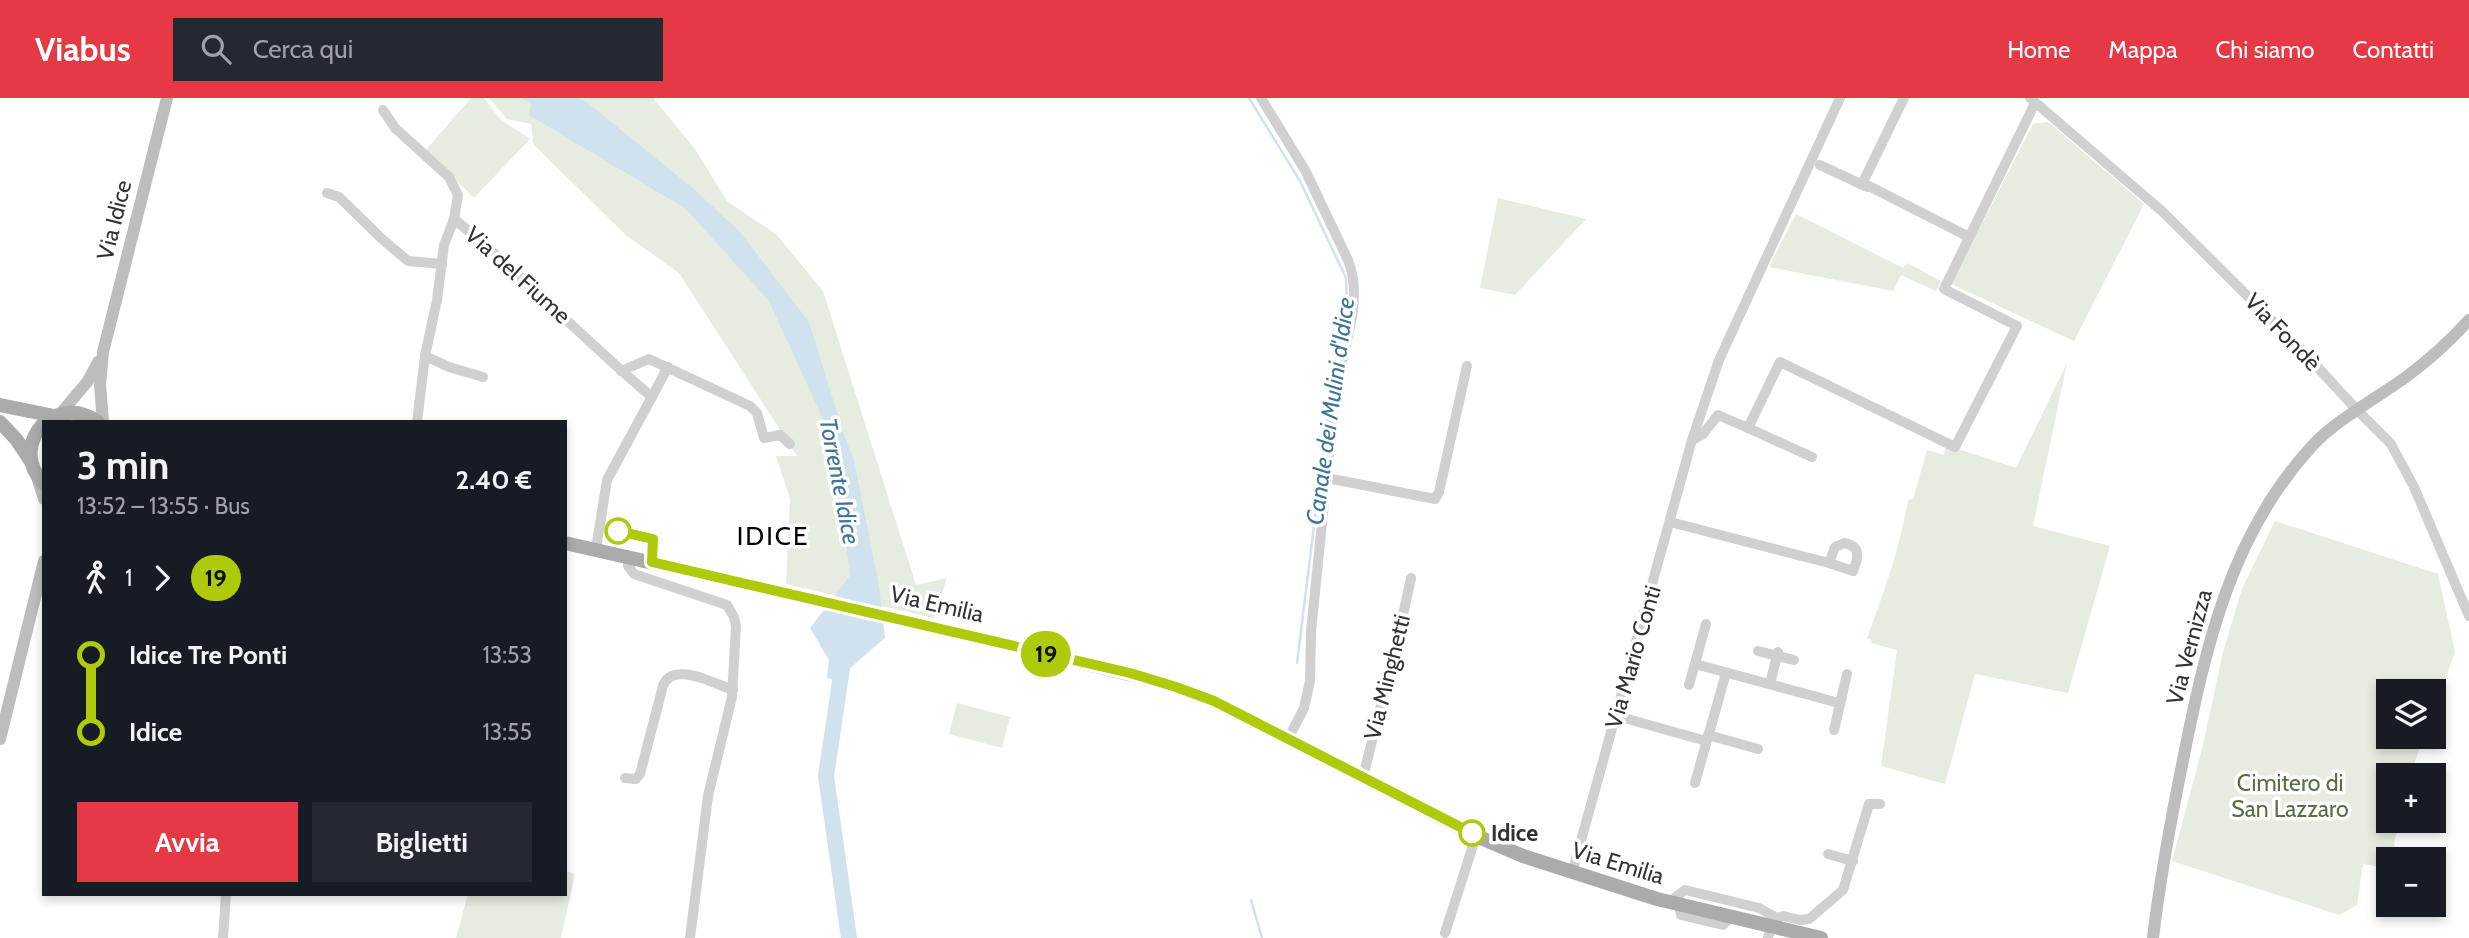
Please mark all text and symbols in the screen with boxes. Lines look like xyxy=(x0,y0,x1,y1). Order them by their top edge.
search box xyxy=(173,18,663,81)
text: Viabus xyxy=(35,29,131,69)
icon: search xyxy=(197,30,235,68)
text: Cerca qui xyxy=(253,33,353,65)
text: Home xyxy=(2007,35,2070,64)
text: Mappa xyxy=(2108,35,2177,64)
text: Chi siamo xyxy=(2215,35,2314,64)
text: Contatti xyxy=(2352,35,2434,64)
street label: Via Idice xyxy=(91,177,137,263)
street label: Via del Fiume xyxy=(460,220,577,330)
street label: Via Fondè xyxy=(2239,287,2327,377)
water label: Canale dei Mulini d'Idice xyxy=(1300,295,1360,527)
water label: Torrente Idice xyxy=(814,415,866,547)
text: 3 min xyxy=(77,442,169,489)
text: 2.40 € xyxy=(455,464,532,496)
text: 13:52 – 13:55 · Bus xyxy=(77,492,250,520)
unlabelled marker xyxy=(605,518,631,544)
district label: IDICE xyxy=(737,520,809,552)
icon: walk xyxy=(77,559,115,597)
icon: forward xyxy=(143,559,181,597)
text: 19 xyxy=(205,563,227,592)
text: 1 xyxy=(125,564,133,592)
street label: Via Emilia xyxy=(888,580,986,628)
street label: Via Mario Conti xyxy=(1599,582,1667,732)
street label: Via Vernizza xyxy=(2160,586,2218,708)
street label: Via Minghetti xyxy=(1358,611,1416,743)
line badge: 19 xyxy=(1014,631,1078,677)
text: Idice Tre Ponti xyxy=(129,639,287,671)
text: 19 xyxy=(1035,639,1057,668)
text: 13:53 xyxy=(482,641,532,669)
map controls xyxy=(2376,679,2446,917)
button: layers xyxy=(2376,679,2446,749)
text: Idice xyxy=(129,716,182,748)
text: 13:55 xyxy=(482,718,532,746)
button: + xyxy=(2376,763,2446,833)
park label: Cimitero di San Lazzaro xyxy=(2231,769,2349,823)
button: Avvia xyxy=(77,802,298,882)
button: Biglietti xyxy=(312,802,532,882)
place label: Idice xyxy=(1491,819,1538,847)
marker: Idice xyxy=(1459,820,1485,846)
street label: Via Emilia xyxy=(1568,836,1668,890)
button: − xyxy=(2376,847,2446,917)

